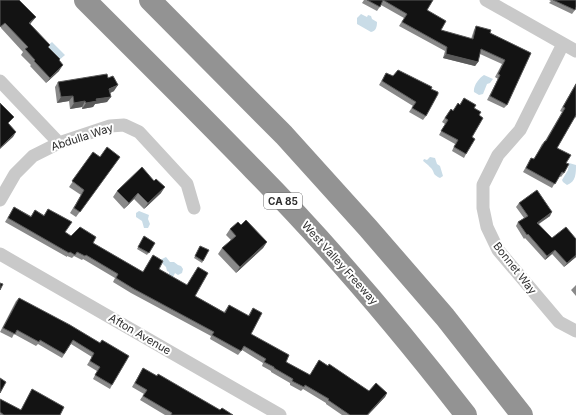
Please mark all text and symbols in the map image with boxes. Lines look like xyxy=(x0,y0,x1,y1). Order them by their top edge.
street label: Abdulla Way xyxy=(49,120,115,154)
road number: CA 85 xyxy=(264,193,302,209)
street label: West Valley Freeway xyxy=(299,218,381,308)
street label: Bonnet Way xyxy=(490,239,540,297)
street label: Afton Avenue xyxy=(106,311,174,357)

